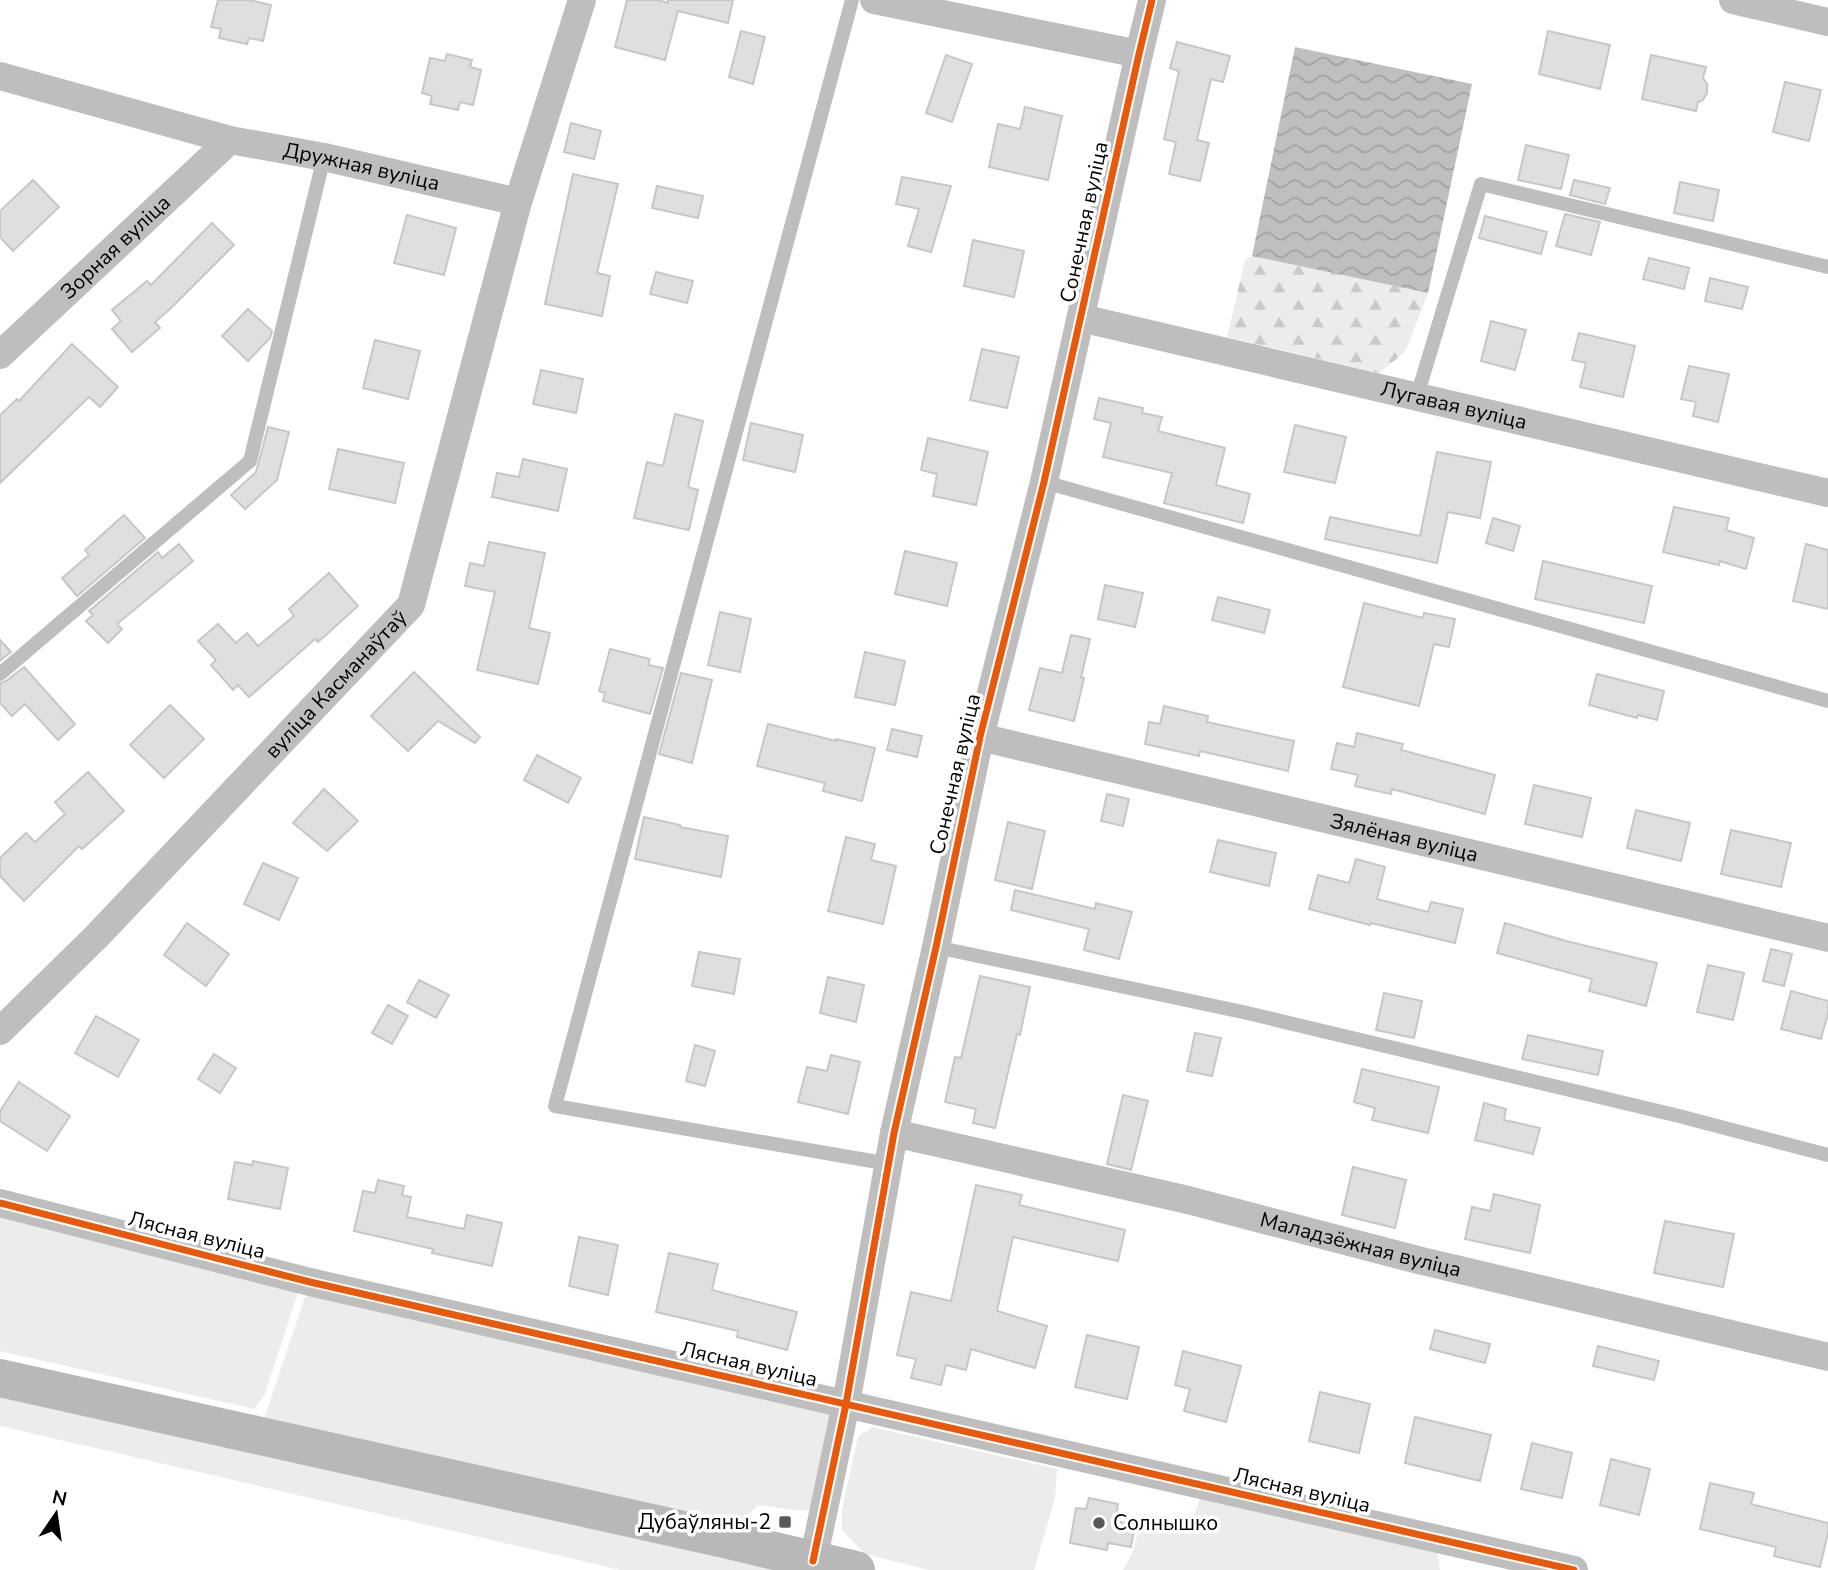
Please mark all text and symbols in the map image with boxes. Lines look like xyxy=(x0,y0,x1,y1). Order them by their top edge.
street label: Дружная вуліца xyxy=(281,136,443,197)
street label: Сонечная вуліца xyxy=(1053,139,1115,305)
street label: Зорная вуліца xyxy=(54,189,177,306)
street label: Лугавая вуліца xyxy=(1378,375,1530,436)
street label: вуліца Касманаўтаў xyxy=(259,604,413,764)
street label: Сонечная вуліца xyxy=(923,691,987,857)
street label: Зялёная вуліца xyxy=(1327,806,1481,869)
street label: Лясная вуліца xyxy=(126,1204,268,1266)
street label: Маладзёжная вуліца xyxy=(1257,1205,1464,1284)
street label: Лясная вуліца xyxy=(678,1335,820,1393)
street label: Лясная вуліца xyxy=(1231,1461,1373,1519)
north arrow xyxy=(21,1479,91,1549)
text: N xyxy=(50,1484,69,1513)
place label: Дубаўляны-2 xyxy=(638,1508,771,1536)
place label: Солнышко xyxy=(1113,1509,1218,1537)
marker: Дубаўляны-2 xyxy=(777,1514,793,1530)
marker: Солнышко xyxy=(1091,1515,1107,1531)

